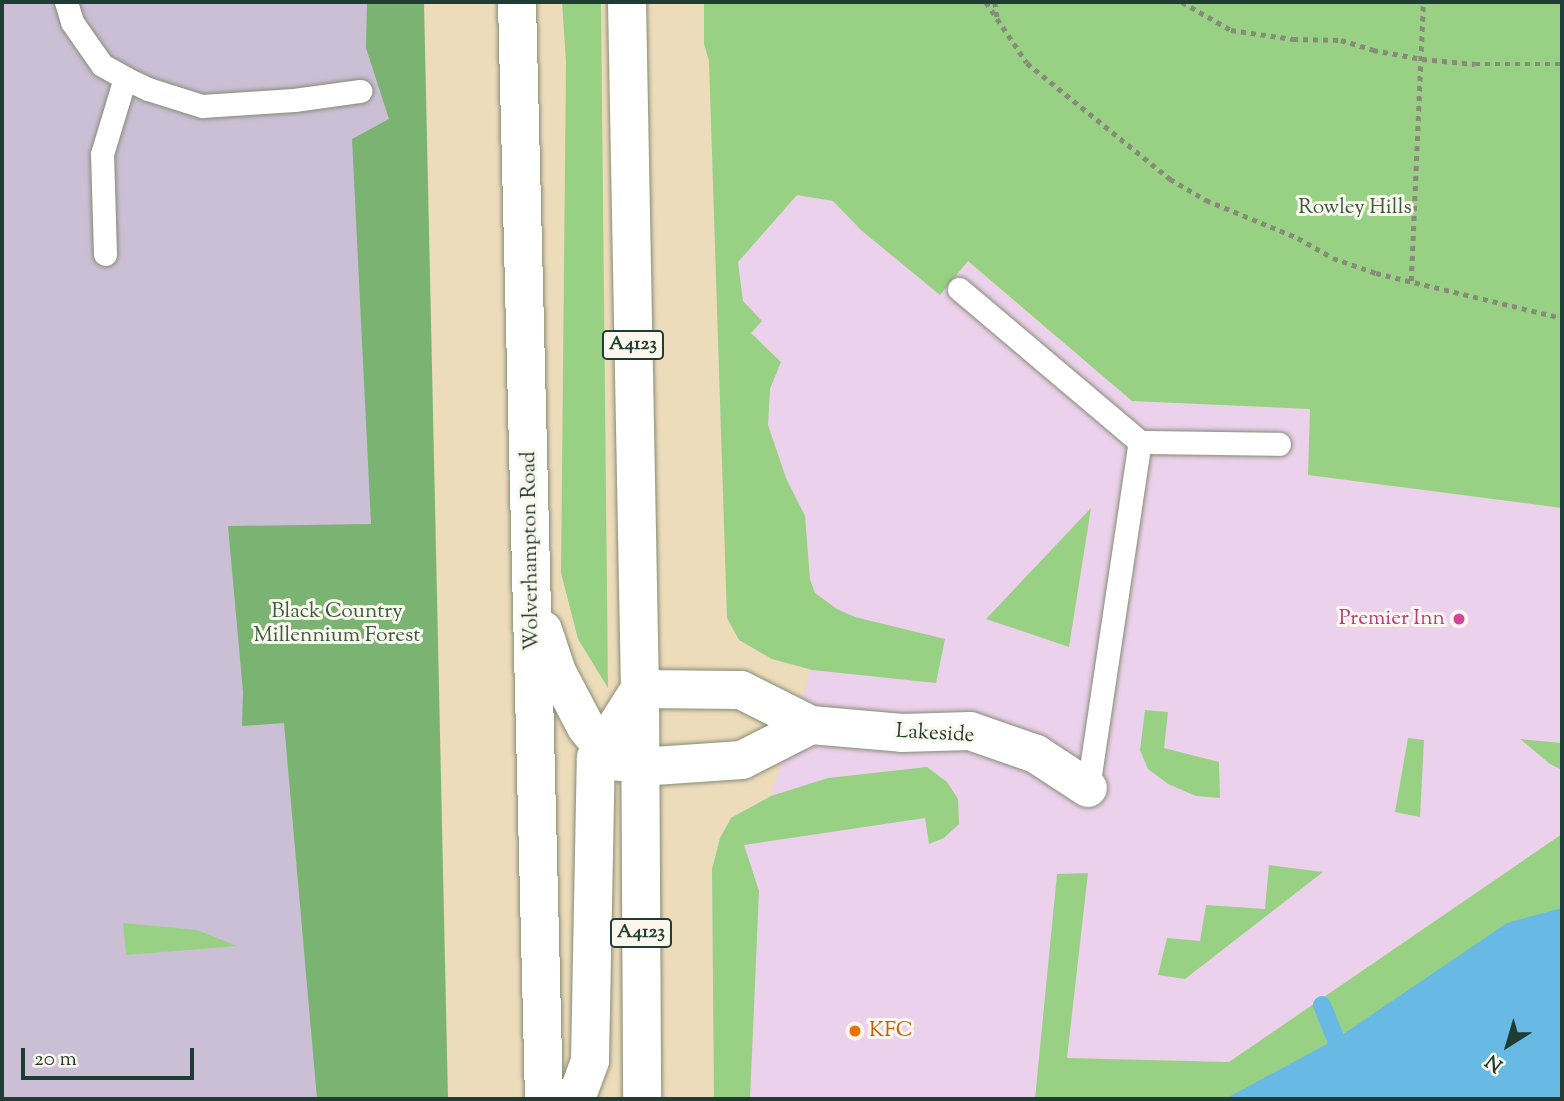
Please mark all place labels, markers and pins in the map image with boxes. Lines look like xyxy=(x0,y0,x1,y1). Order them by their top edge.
place label: Premier Inn xyxy=(1339,606,1445,632)
marker: Premier Inn xyxy=(1451,611,1467,627)
place label: KFC xyxy=(869,1018,913,1044)
marker: KFC xyxy=(847,1023,863,1039)

